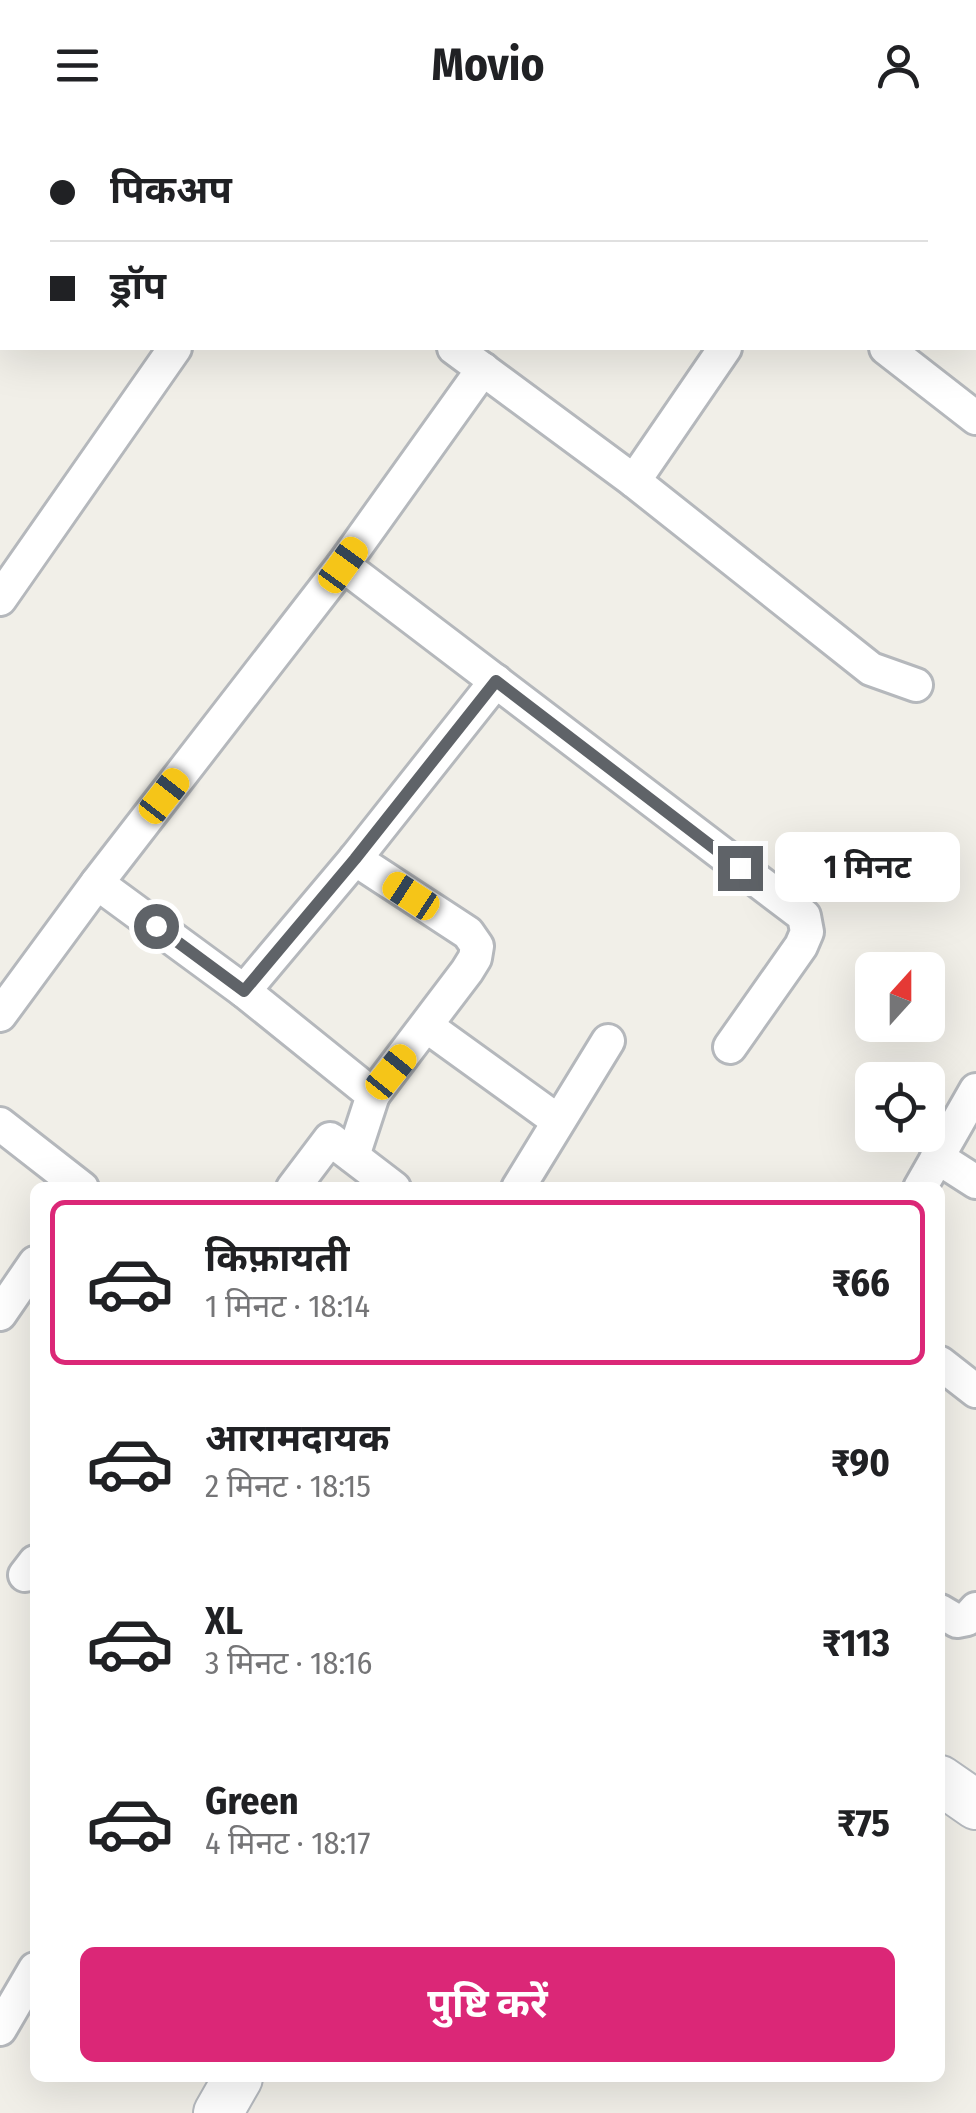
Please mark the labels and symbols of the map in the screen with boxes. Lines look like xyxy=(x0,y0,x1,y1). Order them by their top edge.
car xyxy=(313,532,373,598)
car xyxy=(134,763,194,829)
callout: 1 मिनट xyxy=(775,833,960,903)
route end xyxy=(718,846,763,891)
car xyxy=(378,867,444,925)
route start xyxy=(134,904,179,949)
north arrow xyxy=(855,952,945,1042)
car xyxy=(360,1039,422,1105)

